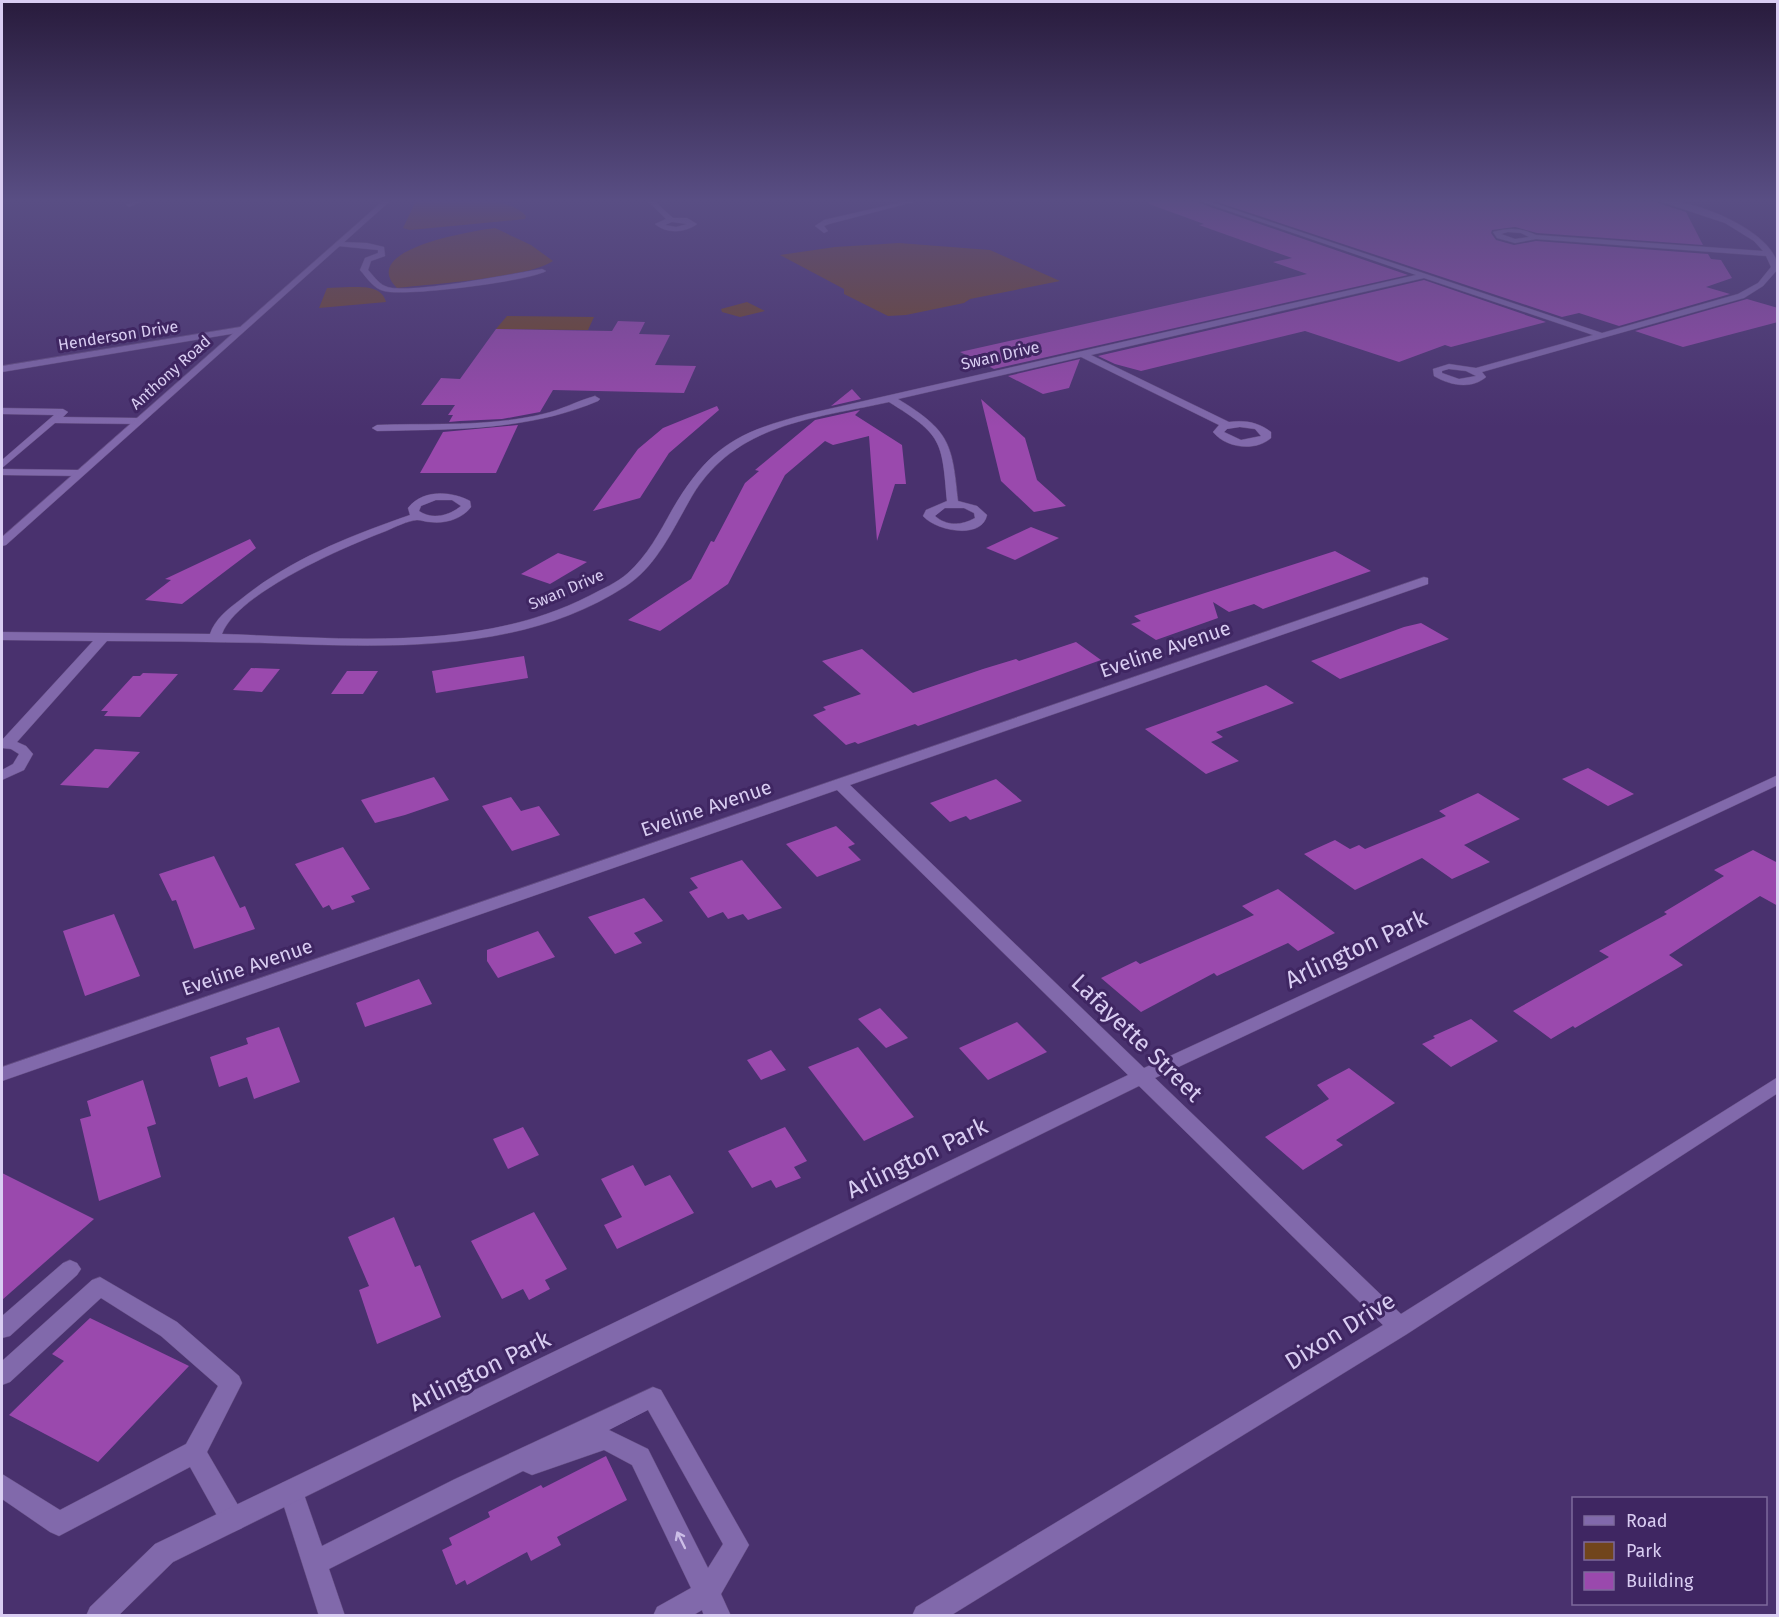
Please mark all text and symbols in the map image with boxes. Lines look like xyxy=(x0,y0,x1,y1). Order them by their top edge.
street label: Henderson Drive xyxy=(57,317,179,354)
street label: Anthony Road xyxy=(126,331,214,413)
street label: Swan Drive xyxy=(959,337,1041,374)
street label: Swan Drive xyxy=(526,565,607,614)
street label: Eveline Avenue xyxy=(1096,615,1234,683)
street label: Eveline Avenue xyxy=(637,774,775,842)
street label: Arlington Park xyxy=(1281,904,1432,994)
street label: Eveline Avenue xyxy=(178,933,316,1001)
street label: Lafayette Street xyxy=(1066,968,1209,1108)
street label: Arlington Park xyxy=(842,1111,993,1204)
street label: Dixon Drive xyxy=(1280,1286,1400,1376)
street label: Arlington Park xyxy=(405,1324,556,1417)
legend xyxy=(1572,1497,1767,1605)
text: Road xyxy=(1626,1510,1668,1532)
one-way arrow xyxy=(674,1532,686,1550)
text: Park xyxy=(1626,1540,1662,1562)
text: Building xyxy=(1626,1570,1694,1592)

